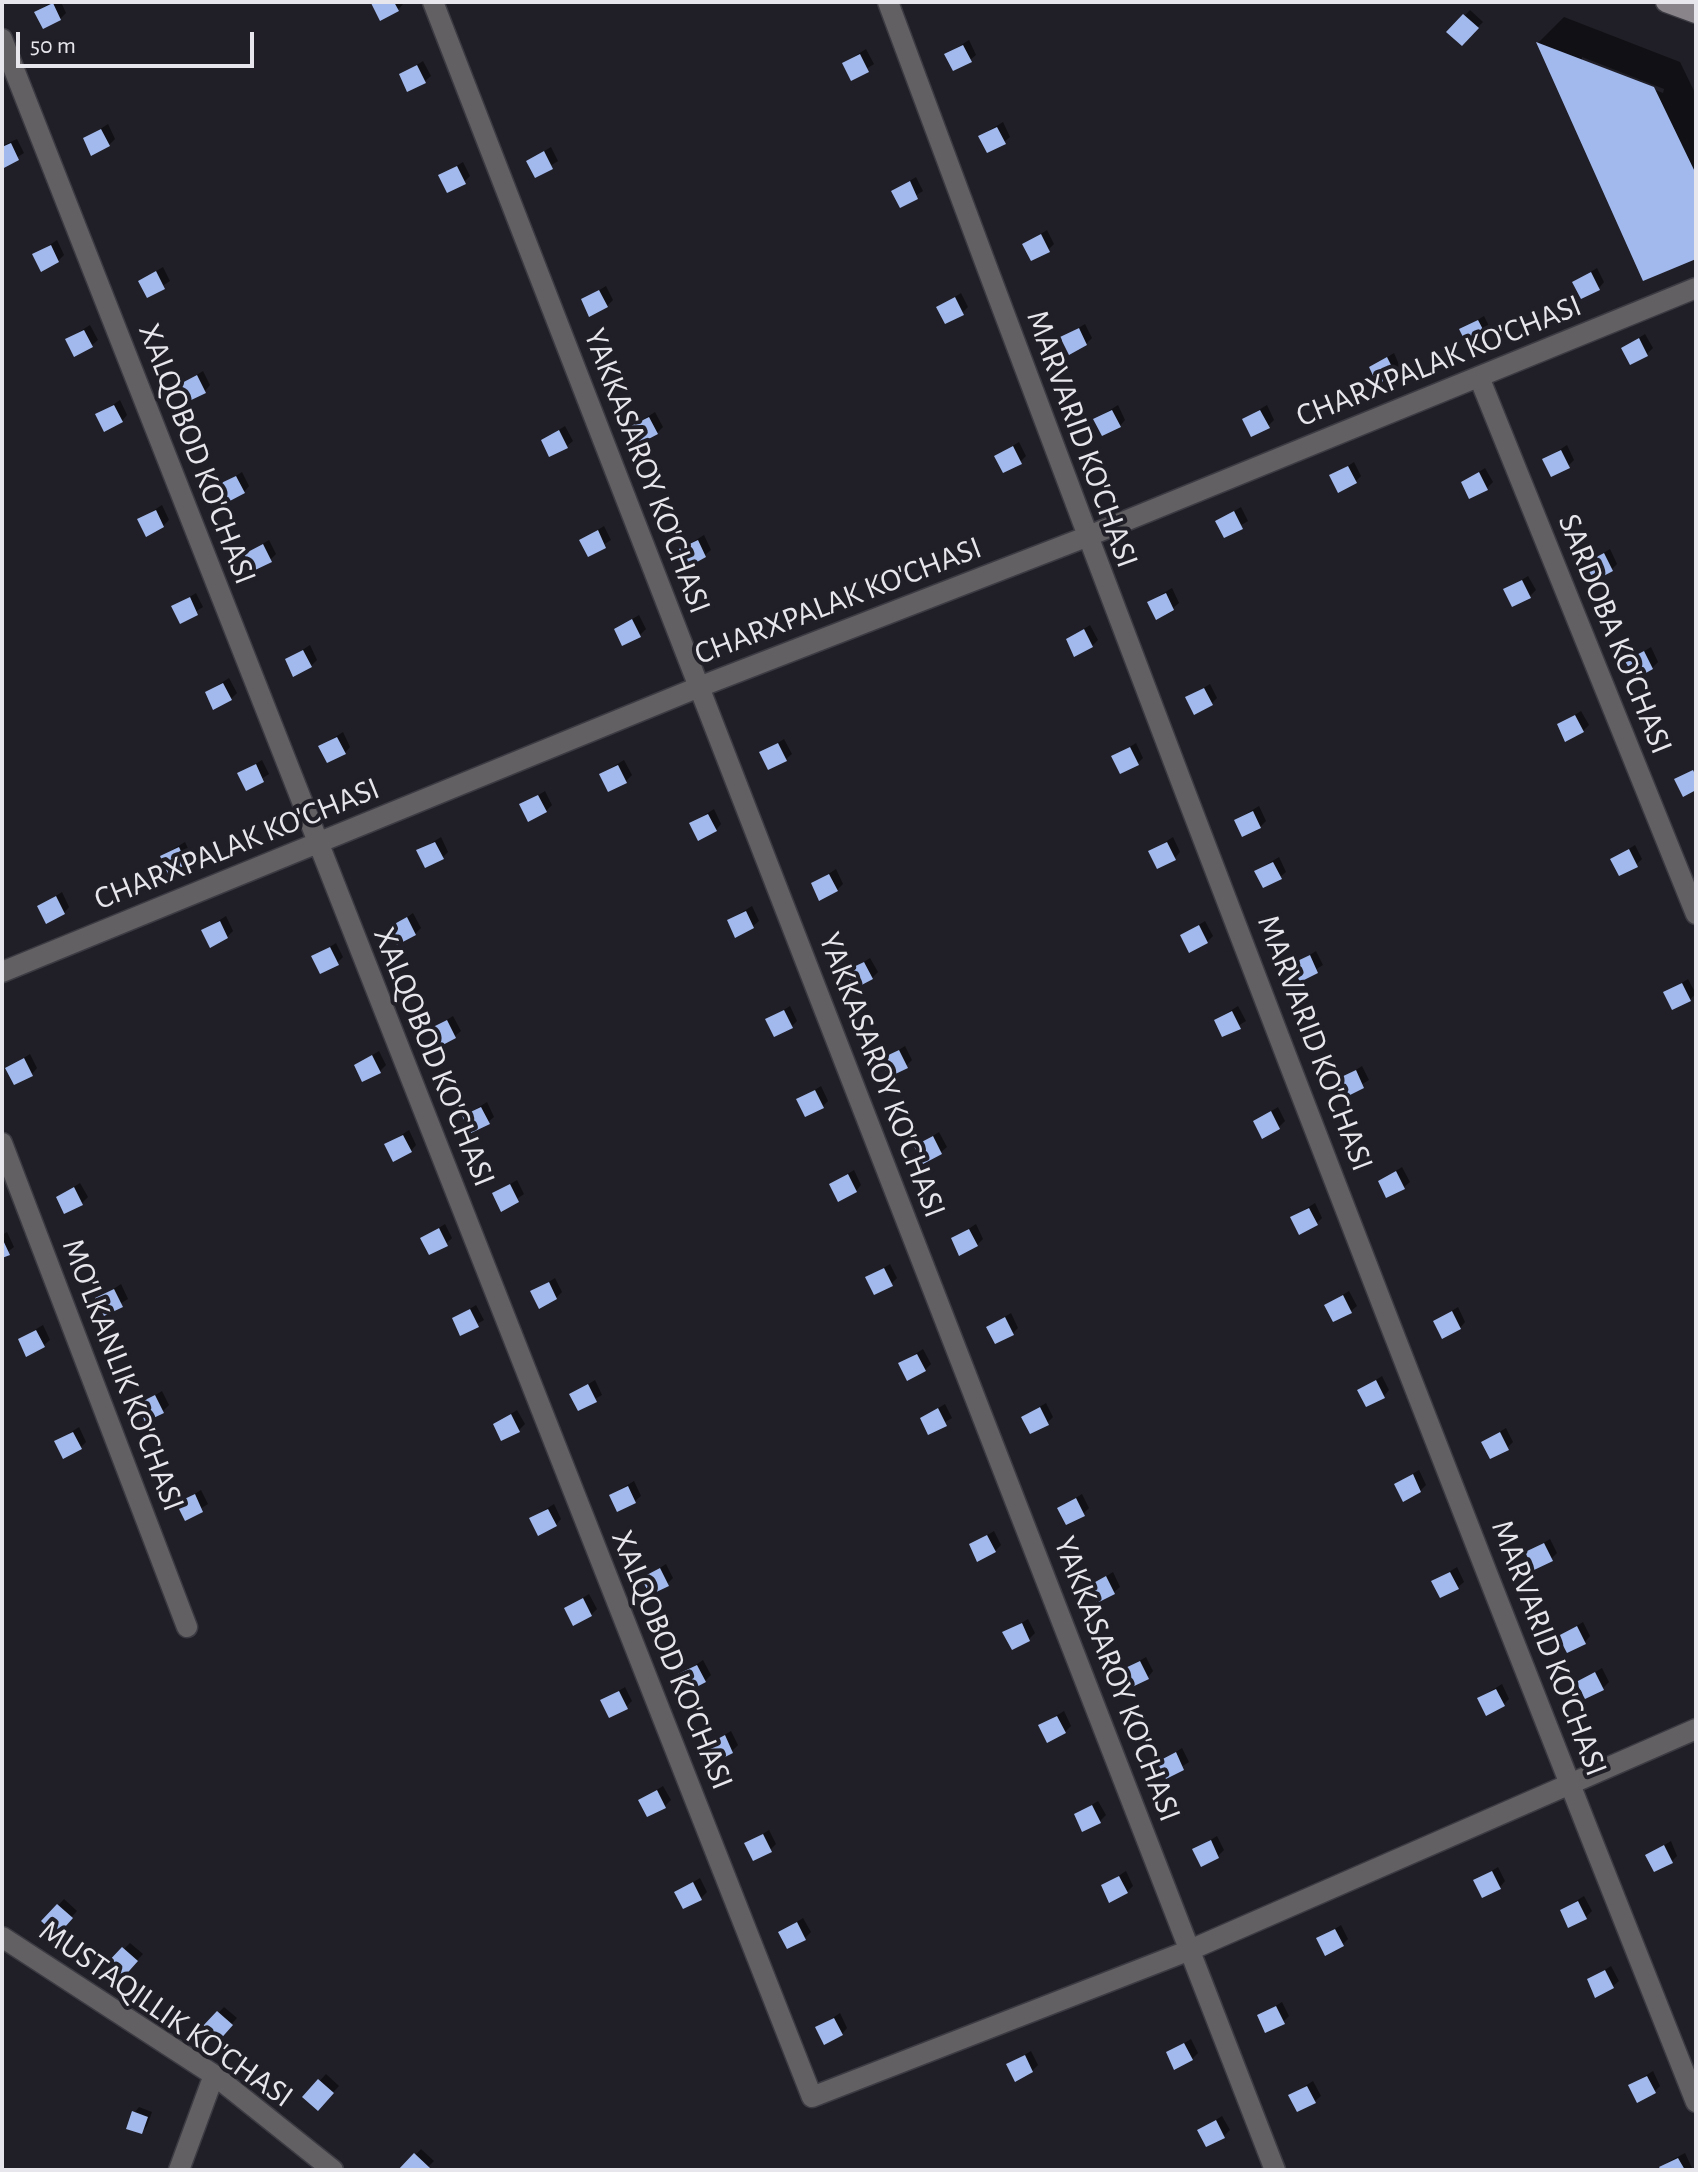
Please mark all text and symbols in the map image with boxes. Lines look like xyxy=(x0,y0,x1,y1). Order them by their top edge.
scale bar xyxy=(20,16,258,66)
text: 50 m xyxy=(30,34,76,58)
street label: CHARXPALAK KO'CHASI xyxy=(1291,286,1587,436)
street label: MARVARID KO'CHASI xyxy=(1018,305,1146,573)
street label: XALQOBOD KO'CHASI xyxy=(130,318,264,590)
street label: YAKKASAROY KO'CHASI xyxy=(575,323,719,619)
street label: SARDOBA KO'CHASI xyxy=(1549,508,1681,760)
street label: CHARXPALAK KO'CHASI xyxy=(689,529,987,673)
street label: CHARXPALAK KO'CHASI xyxy=(89,769,385,919)
street label: MARVARID KO'CHASI xyxy=(1249,910,1381,1176)
street label: XALQOBOD KO'CHASI xyxy=(364,922,504,1192)
street label: YAKKASAROY KO'CHASI xyxy=(810,927,954,1223)
street label: MO'LKANLIK KO'CHASI xyxy=(53,1233,193,1517)
street label: MARVARID KO'CHASI xyxy=(1483,1515,1615,1781)
street label: XALQOBOD KO'CHASI xyxy=(602,1525,742,1795)
street label: YAKKASAROY KO'CHASI xyxy=(1045,1531,1189,1827)
street label: MUSTAQILLIK KO'CHASI xyxy=(32,1912,300,2116)

